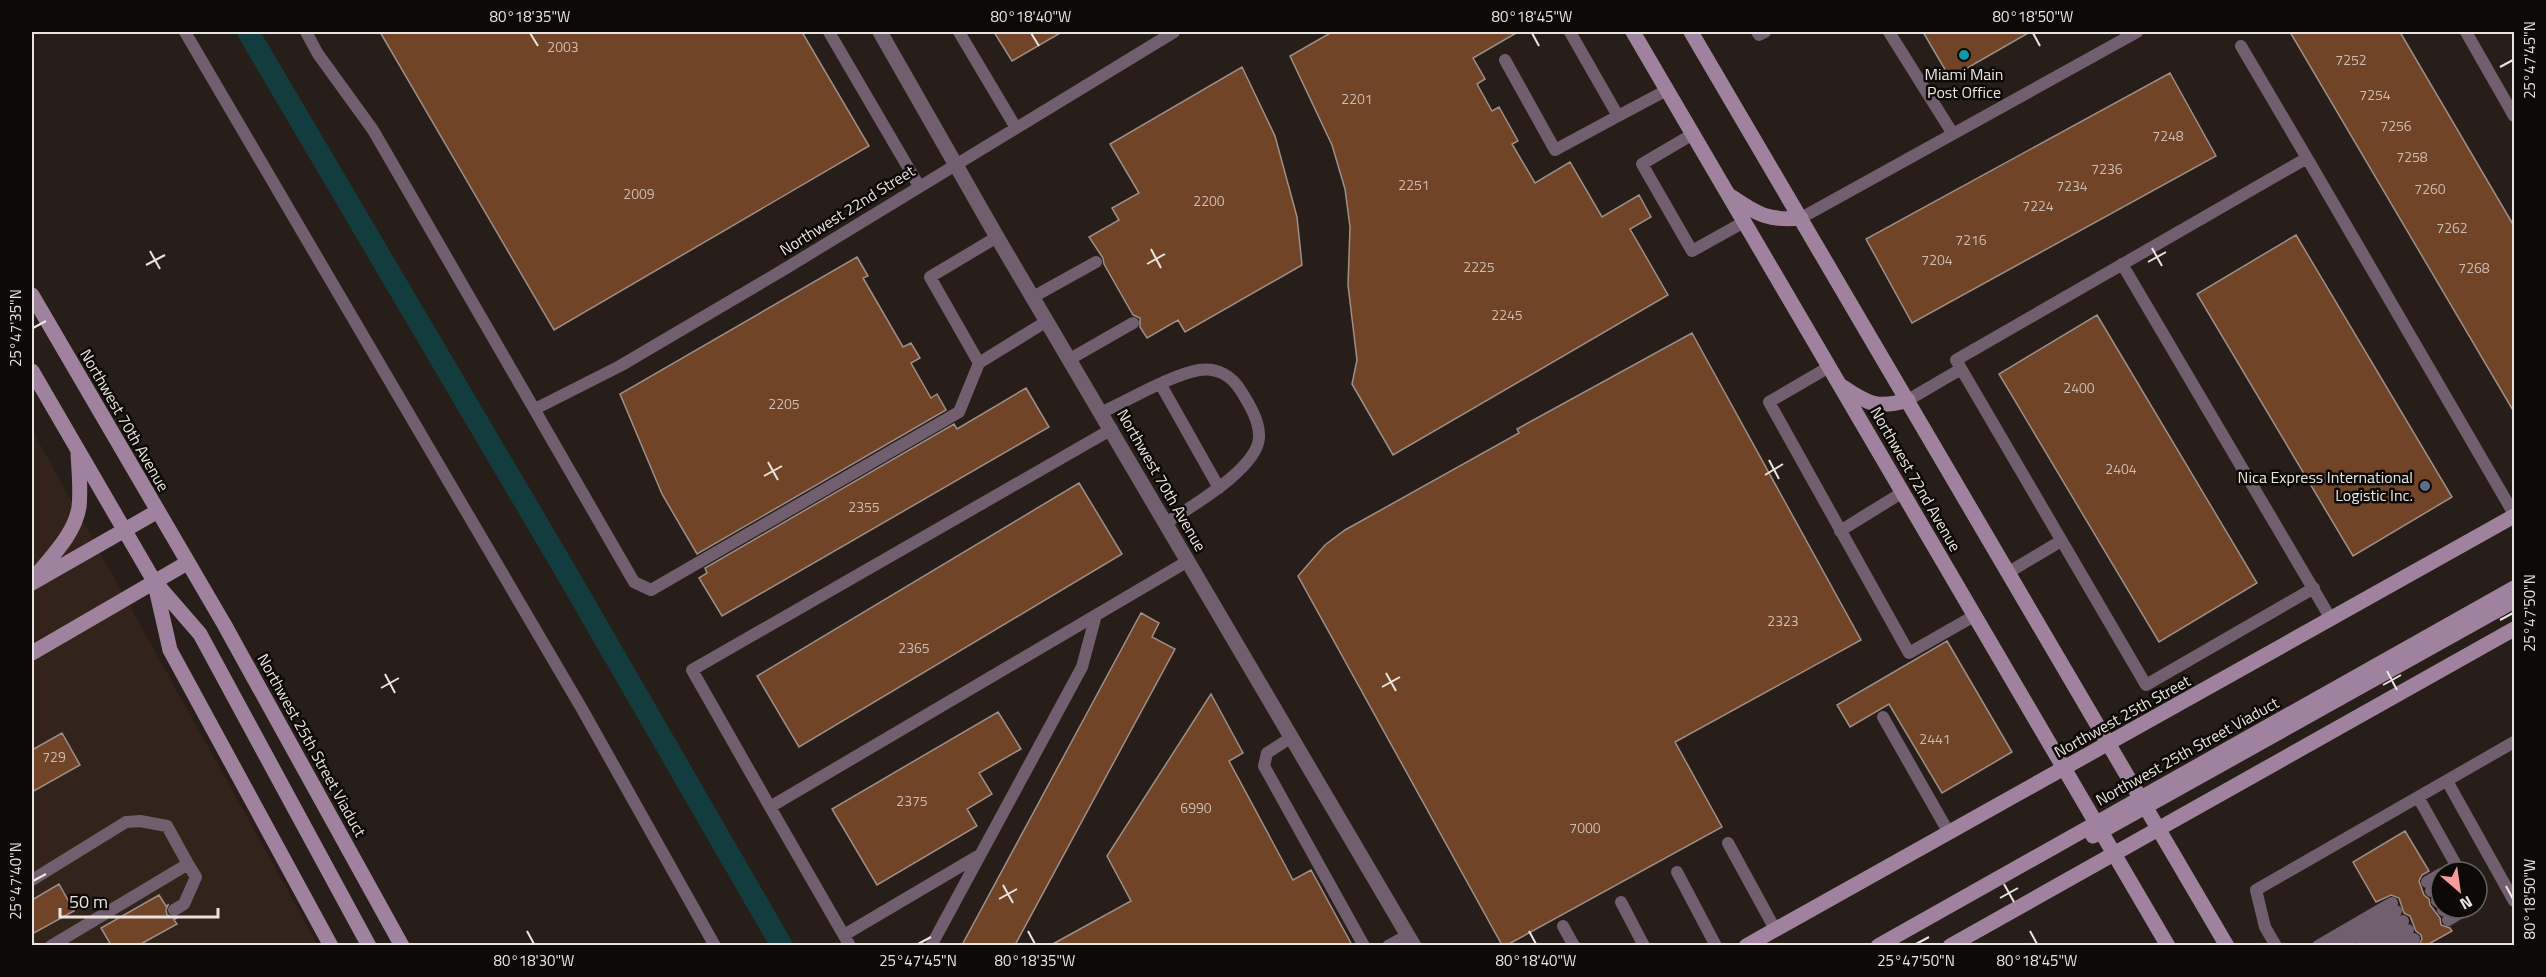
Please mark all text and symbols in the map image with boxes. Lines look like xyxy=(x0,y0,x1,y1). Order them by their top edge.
text: 80°18'35"W xyxy=(490,5,570,28)
text: 80°18'40"W xyxy=(991,5,1071,28)
text: 80°18'45"W xyxy=(1492,5,1572,28)
text: 80°18'50"W xyxy=(1993,5,2073,28)
text: 25°47'45"N xyxy=(2518,21,2541,99)
house number: 2003 xyxy=(547,36,579,57)
marker: Miami Main Post Office xyxy=(1957,48,1971,62)
house number: 7252 xyxy=(2335,49,2367,70)
place label: Miami Main Post Office xyxy=(1925,62,2003,104)
house number: 7254 xyxy=(2359,84,2391,105)
house number: 2201 xyxy=(1341,88,1373,109)
house number: 7256 xyxy=(2380,115,2412,136)
house number: 7248 xyxy=(2152,125,2184,146)
house number: 7258 xyxy=(2396,146,2428,167)
street label: Northwest 22nd Street xyxy=(775,158,920,261)
house number: 7236 xyxy=(2091,158,2123,179)
house number: 2251 xyxy=(1398,174,1430,195)
house number: 7234 xyxy=(2056,175,2088,196)
house number: 7260 xyxy=(2414,178,2446,199)
house number: 2009 xyxy=(623,183,655,204)
house number: 2200 xyxy=(1193,190,1225,211)
house number: 7224 xyxy=(2022,195,2054,216)
house number: 7262 xyxy=(2436,217,2468,238)
house number: 7216 xyxy=(1955,229,1987,250)
house number: 7204 xyxy=(1921,249,1953,270)
house number: 2225 xyxy=(1463,256,1495,277)
house number: 7268 xyxy=(2458,257,2490,278)
text: 25°47'35"N xyxy=(4,289,27,367)
house number: 2245 xyxy=(1491,304,1523,325)
street label: Northwest 70th Avenue xyxy=(74,344,176,496)
house number: 2400 xyxy=(2063,377,2095,398)
house number: 2205 xyxy=(768,393,800,414)
street label: Northwest 72nd Avenue xyxy=(1865,402,1967,556)
street label: Northwest 70th Avenue xyxy=(1111,404,1213,556)
house number: 2404 xyxy=(2105,458,2137,479)
place label: Nica Express International Logistic Inc. xyxy=(2238,465,2413,507)
marker: Nica Express International Logistic Inc. xyxy=(2418,479,2432,493)
house number: 2355 xyxy=(848,496,880,517)
text: 25°47'50"N xyxy=(2518,574,2541,652)
house number: 2323 xyxy=(1767,610,1799,631)
house number: 2365 xyxy=(898,637,930,658)
street label: Northwest 25th Street Viaduct xyxy=(251,649,373,841)
street label: Northwest 25th Street xyxy=(2049,668,2195,763)
street label: Northwest 25th Street Viaduct xyxy=(2091,690,2283,812)
house number: 2441 xyxy=(1919,728,1951,749)
house number: 729 xyxy=(42,746,66,767)
house number: 2375 xyxy=(896,790,928,811)
house number: 6990 xyxy=(1180,797,1212,818)
house number: 7000 xyxy=(1569,817,1601,838)
text: 25°47'40"N xyxy=(4,842,27,920)
text: 80°18'50"W xyxy=(2518,859,2541,939)
north arrow xyxy=(2429,860,2489,920)
scale bar xyxy=(60,881,218,919)
text: 50 m xyxy=(69,888,108,915)
text: N xyxy=(2456,890,2477,916)
text: 80°18'30"W xyxy=(494,949,574,972)
text: 25°47'45"N xyxy=(879,949,957,972)
text: 80°18'35"W xyxy=(995,949,1075,972)
text: 80°18'40"W xyxy=(1496,949,1576,972)
text: 25°47'50"N xyxy=(1877,949,1955,972)
text: 80°18'45"W xyxy=(1997,949,2077,972)

